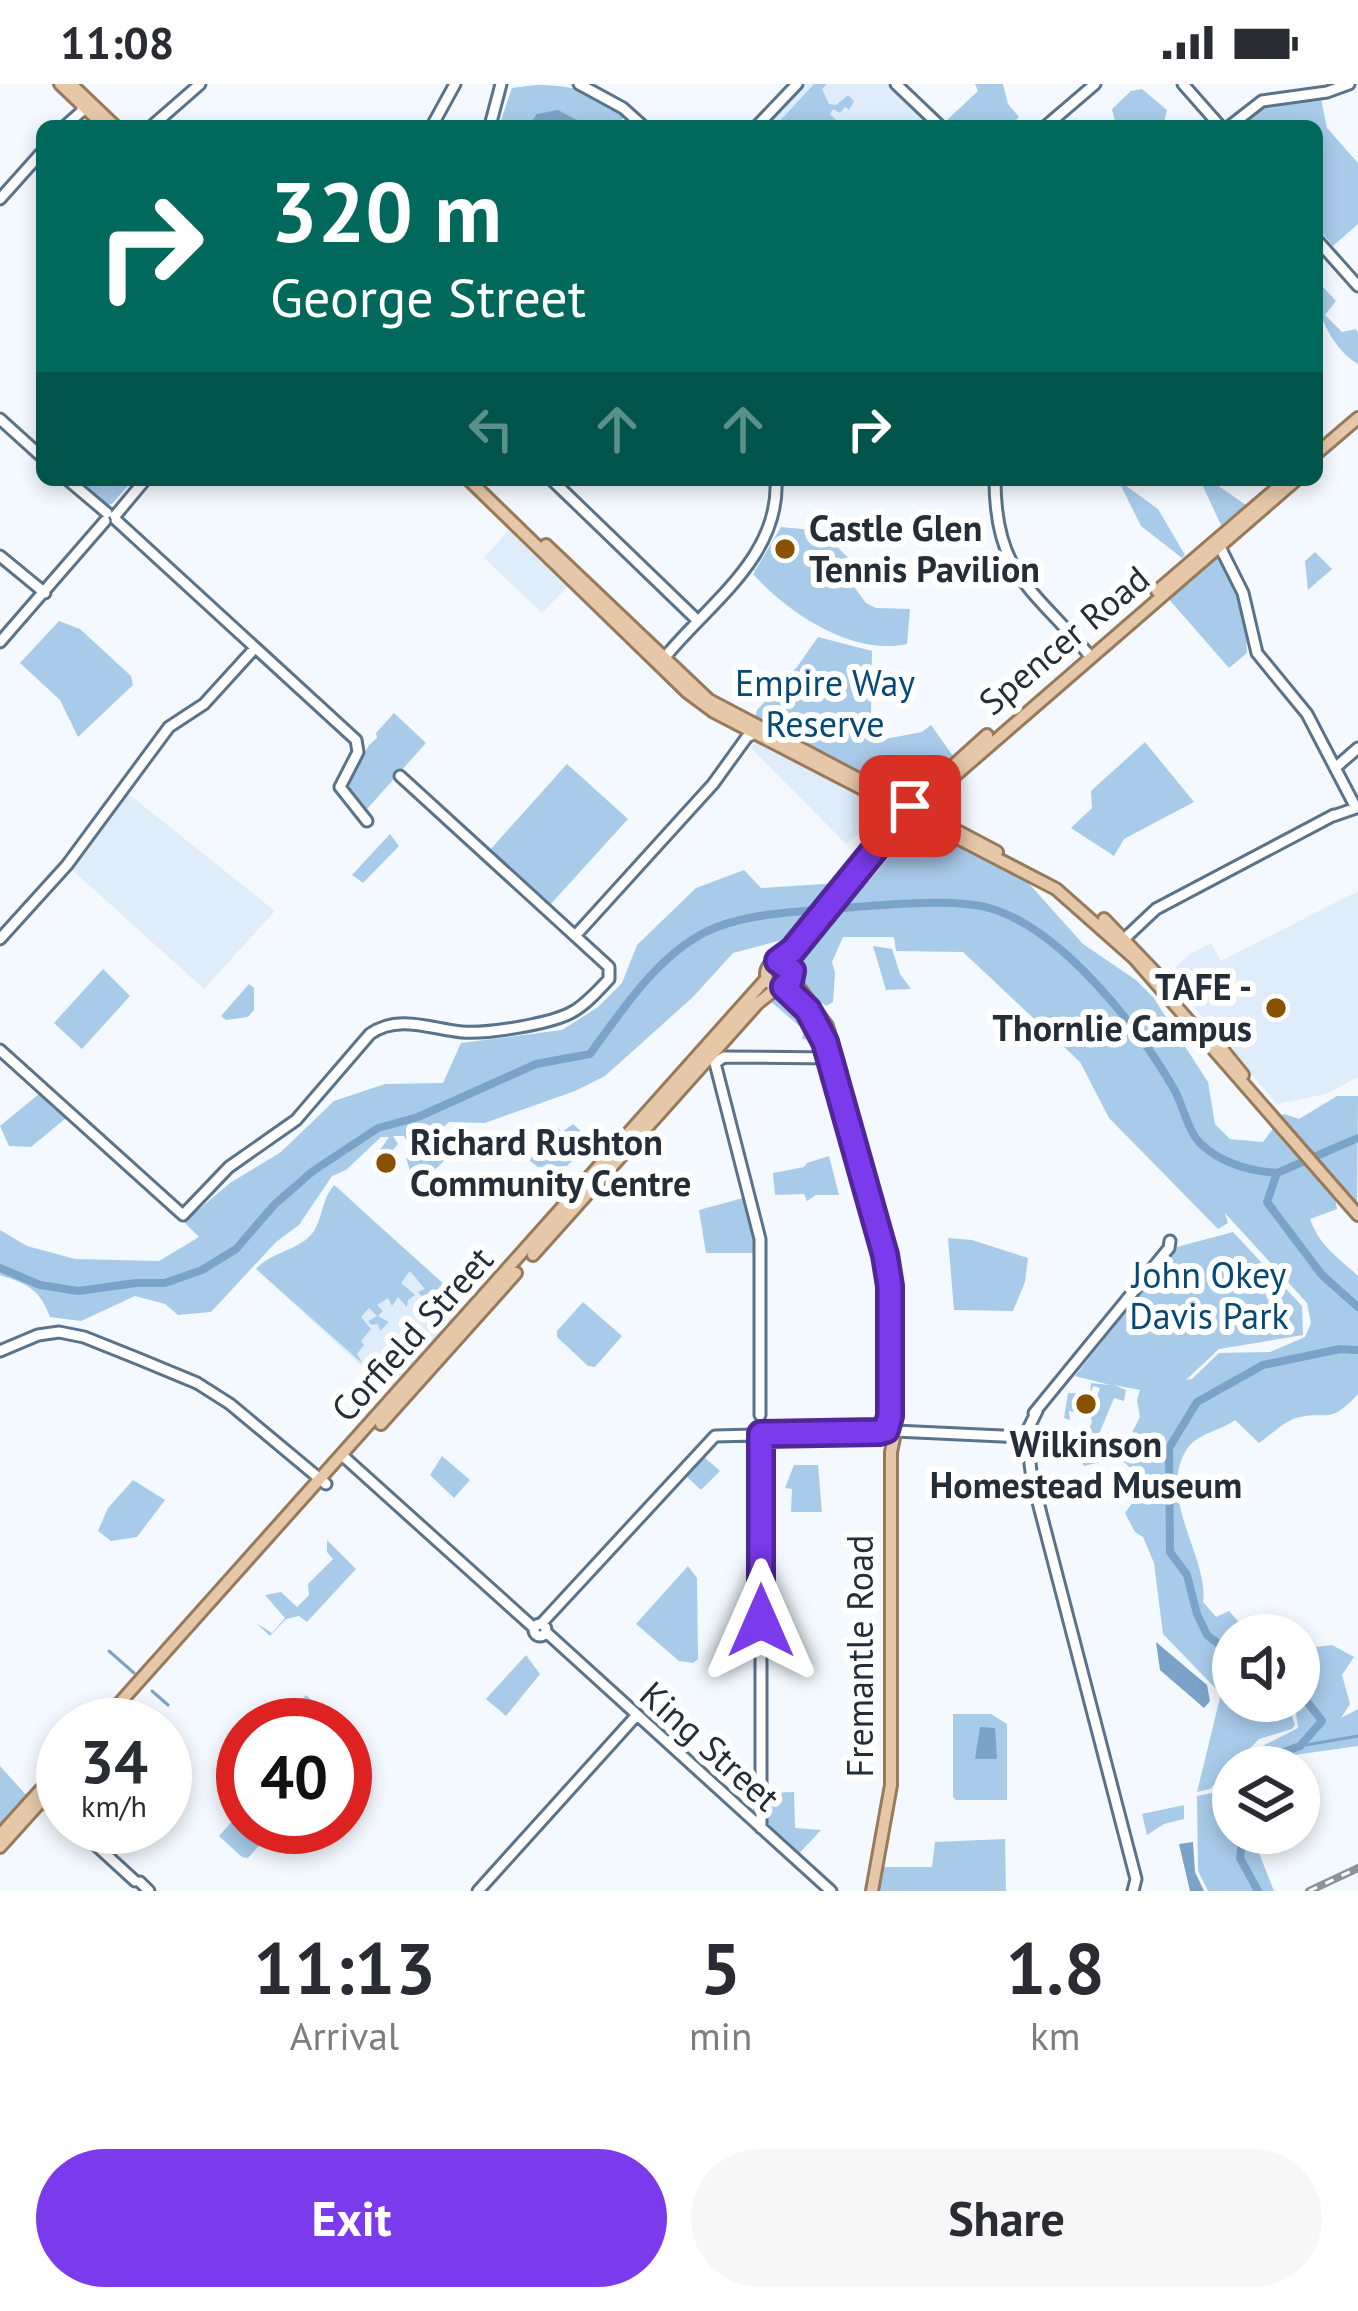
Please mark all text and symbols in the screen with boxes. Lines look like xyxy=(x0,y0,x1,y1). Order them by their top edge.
text: 11:08 xyxy=(60,13,174,71)
text: 320 m xyxy=(270,156,502,265)
icon: right xyxy=(72,168,228,324)
text: George Street xyxy=(270,262,586,332)
icon: left xyxy=(458,396,524,462)
icon: ahead xyxy=(584,396,650,462)
icon: ahead xyxy=(710,396,776,462)
icon: right xyxy=(836,396,902,462)
place label: Castle Glen Tennis Pavilion xyxy=(809,504,1040,592)
marker: Castle Glen Tennis Pavilion xyxy=(772,536,798,562)
street label: Spencer Road xyxy=(969,555,1159,725)
park label: Empire Way Reserve xyxy=(735,659,915,747)
pin xyxy=(859,755,961,857)
icon: arrive xyxy=(877,773,943,839)
place label: TAFE - Thornlie Campus xyxy=(993,963,1252,1051)
marker: TAFE - Thornlie Campus xyxy=(1263,995,1289,1021)
place label: Richard Rushton Community Centre xyxy=(410,1118,691,1206)
marker: Richard Rushton Community Centre xyxy=(373,1150,399,1176)
street label: Corfield Street xyxy=(321,1236,503,1431)
park label: John Okey Davis Park xyxy=(1129,1251,1289,1339)
marker: Wilkinson Homestead Museum xyxy=(1073,1391,1099,1417)
place label: Wilkinson Homestead Museum xyxy=(930,1420,1242,1508)
street label: Fremantle Road xyxy=(836,1535,883,1777)
position arrow xyxy=(698,1558,824,1684)
map controls xyxy=(1212,1614,1320,1854)
button: sound xyxy=(1212,1614,1320,1722)
street label: King Street xyxy=(631,1671,790,1821)
speed limit sign: 40 xyxy=(216,1698,372,1854)
text: 34 xyxy=(80,1722,148,1800)
button: layers xyxy=(1212,1746,1320,1854)
text: km/h xyxy=(81,1786,147,1825)
text: 11:13 xyxy=(253,1921,436,2014)
text: 5 xyxy=(700,1921,741,2014)
text: 1.8 xyxy=(1006,1921,1105,2014)
text: Arrival xyxy=(290,2010,399,2061)
text: min xyxy=(689,2010,752,2061)
text: km xyxy=(1030,2010,1080,2061)
button: Exit xyxy=(36,2149,667,2287)
button: Share xyxy=(691,2149,1322,2287)

